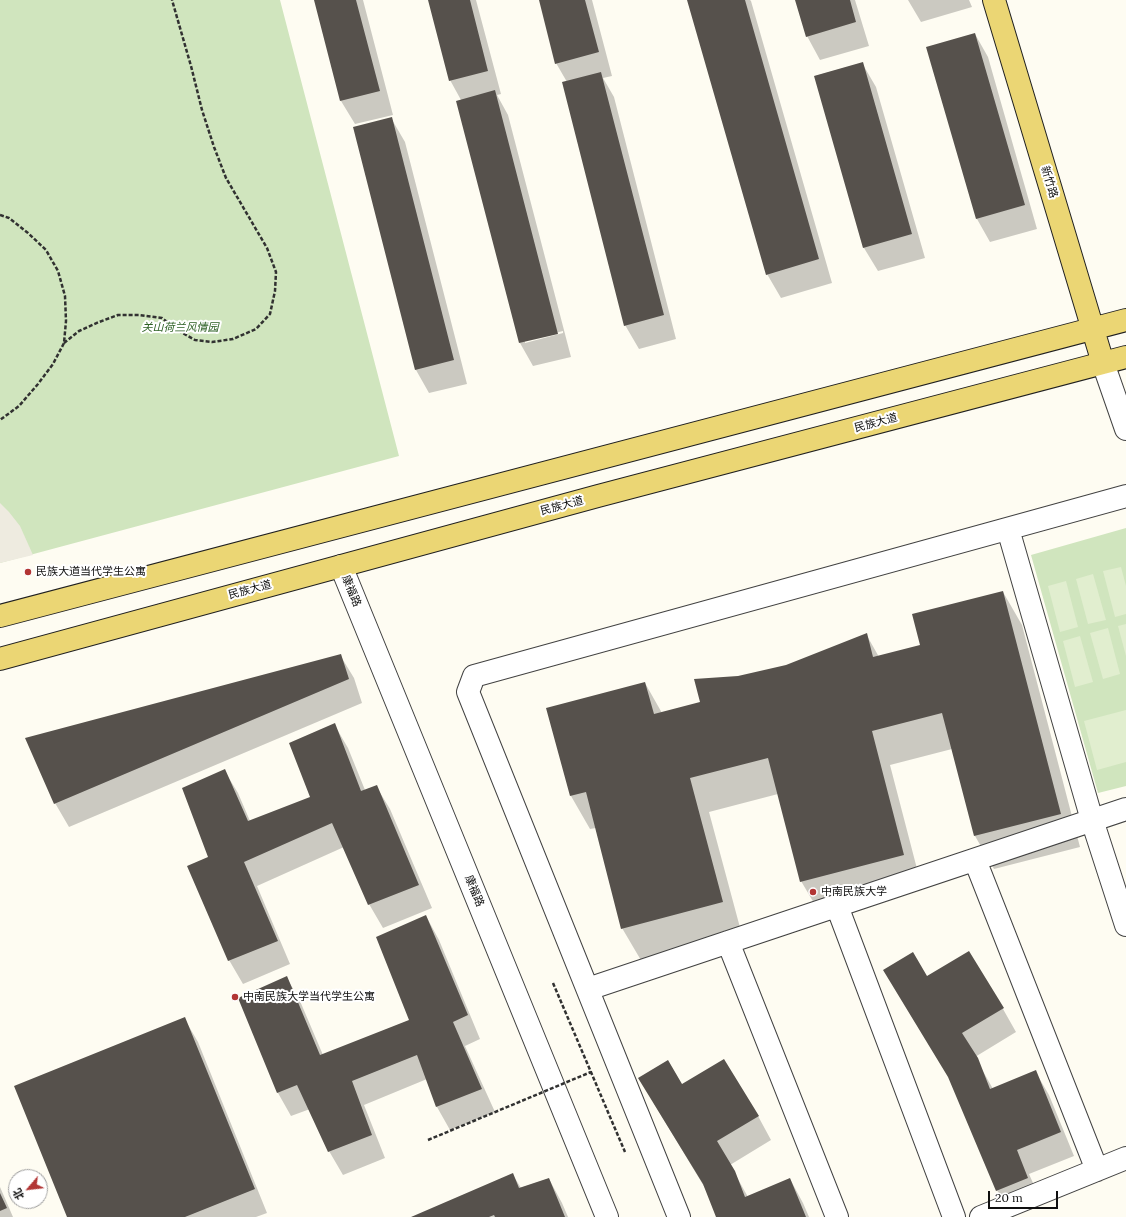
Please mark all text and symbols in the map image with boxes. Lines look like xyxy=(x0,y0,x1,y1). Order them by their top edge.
street label: 新竹路 xyxy=(1038,164,1060,200)
park label: 关山荷兰风情园 xyxy=(142,321,218,335)
street label: 民族大道 xyxy=(853,411,899,435)
street label: 民族大道 xyxy=(539,494,585,518)
place label: 民族大道当代学生公寓 xyxy=(36,565,146,579)
marker: 民族大道当代学生公寓 xyxy=(23,567,33,577)
street label: 康福路 xyxy=(339,573,363,609)
street label: 民族大道 xyxy=(227,578,273,602)
street label: 康福路 xyxy=(462,873,486,909)
place label: 中南民族大学 xyxy=(821,885,887,899)
marker: 中南民族大学 xyxy=(808,887,818,897)
place label: 中南民族大学当代学生公寓 xyxy=(243,990,375,1004)
marker: 中南民族大学当代学生公寓 xyxy=(230,992,240,1002)
north arrow xyxy=(8,1169,48,1209)
scale bar xyxy=(990,1183,1060,1209)
text: 北 xyxy=(10,1186,27,1202)
text: 20 m xyxy=(995,1190,1023,1205)

